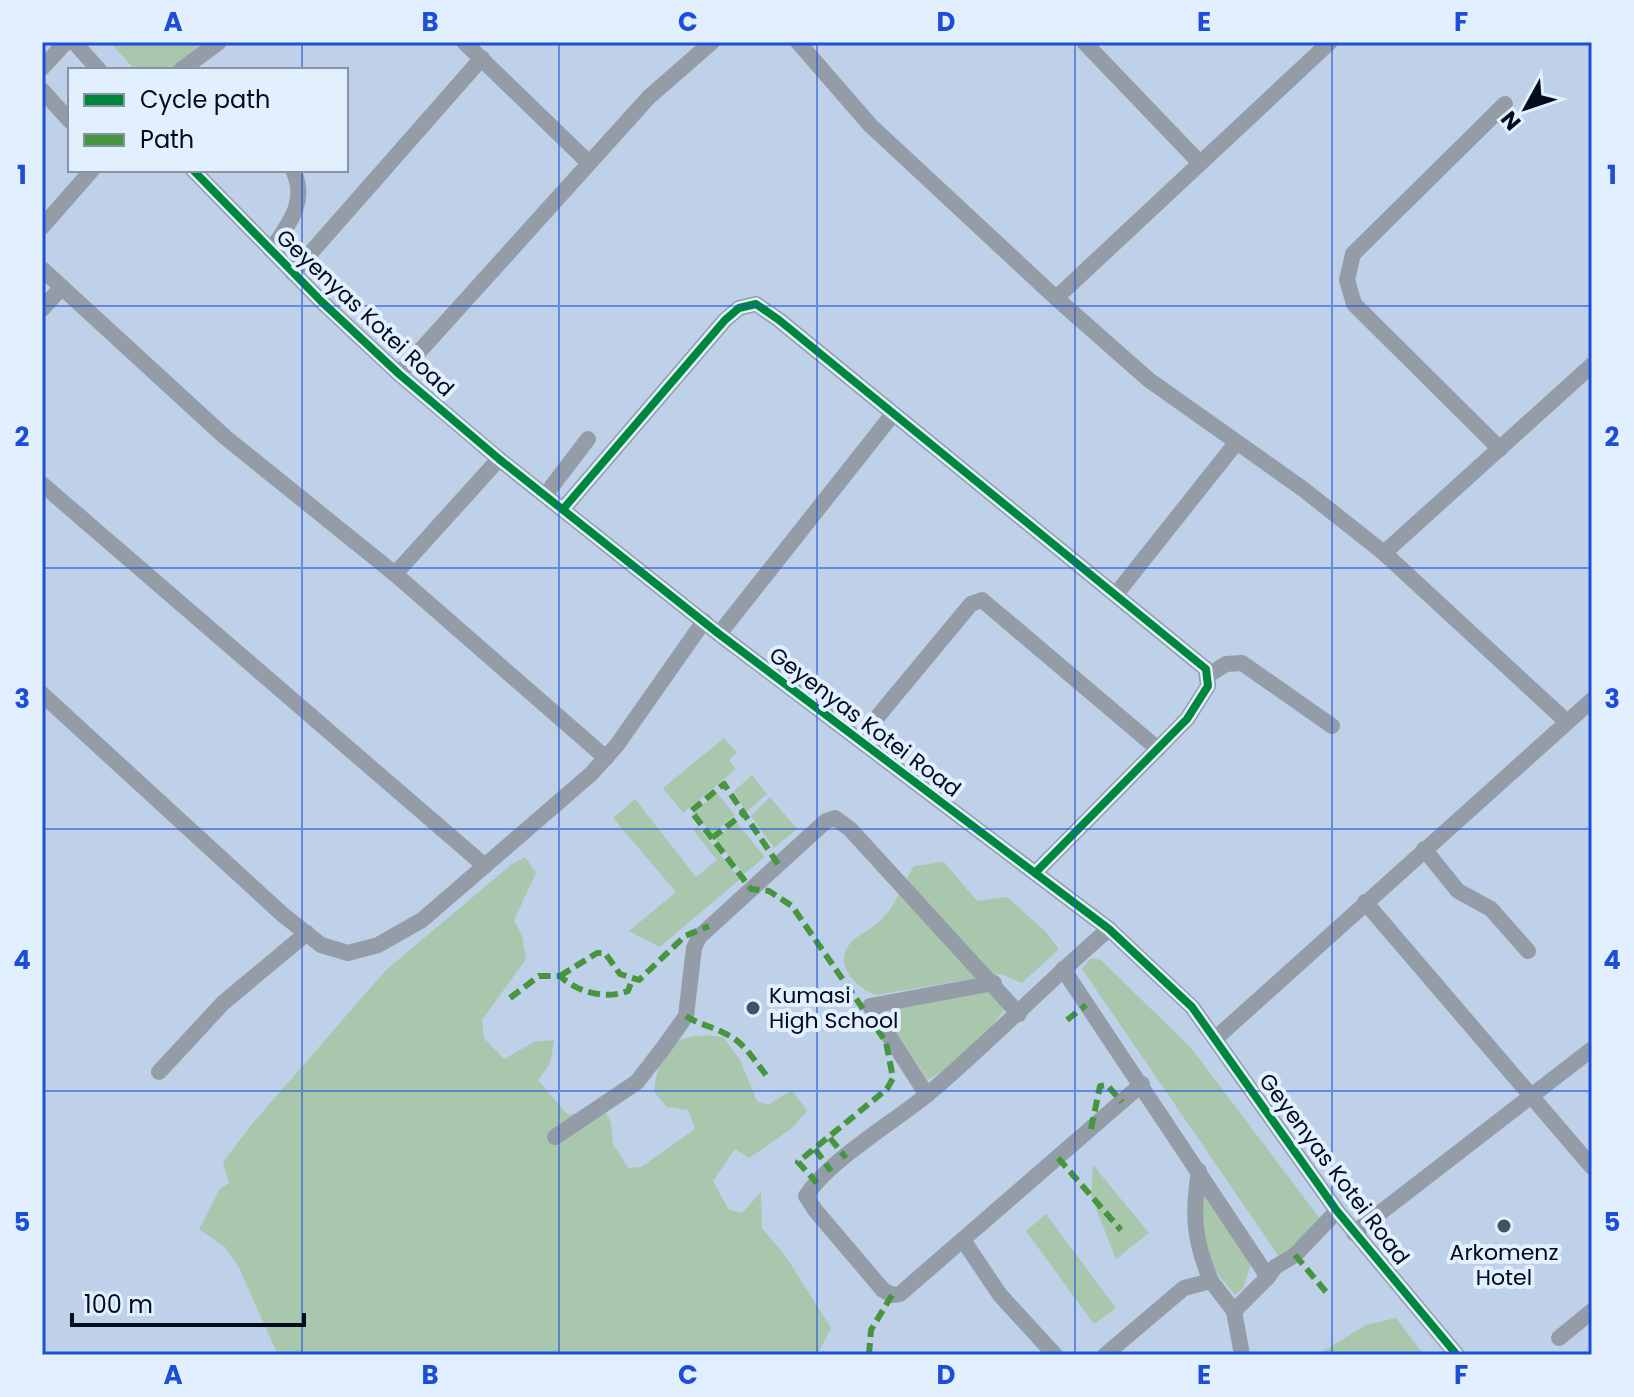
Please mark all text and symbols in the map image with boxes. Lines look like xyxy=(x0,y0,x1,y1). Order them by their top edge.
text: A xyxy=(163,4,183,40)
text: B xyxy=(421,4,439,40)
text: C xyxy=(678,4,698,40)
text: D xyxy=(937,4,956,40)
text: E xyxy=(1197,4,1211,40)
text: F xyxy=(1454,4,1468,40)
legend xyxy=(68,68,348,172)
north arrow xyxy=(1486,68,1566,148)
text: Cycle path xyxy=(140,83,270,116)
text: N xyxy=(1494,104,1528,137)
text: Path xyxy=(140,123,194,156)
text: 1 xyxy=(17,157,27,193)
text: 1 xyxy=(1607,157,1617,193)
street label: Geyenyas Kotei Road xyxy=(269,222,461,404)
text: 2 xyxy=(15,419,30,455)
text: 2 xyxy=(1605,419,1620,455)
street label: Geyenyas Kotei Road xyxy=(763,640,967,804)
text: 3 xyxy=(14,681,30,717)
text: 3 xyxy=(1604,681,1620,717)
text: 4 xyxy=(13,942,31,978)
text: 4 xyxy=(1603,942,1621,978)
place label: Kumasi High School xyxy=(769,980,898,1036)
marker: Kumasi High School xyxy=(744,999,762,1017)
street label: Geyenyas Kotei Road xyxy=(1252,1067,1416,1271)
text: 5 xyxy=(14,1204,30,1240)
text: 5 xyxy=(1604,1204,1620,1240)
marker: Arkomenz Hotel xyxy=(1495,1217,1513,1235)
place label: Arkomenz Hotel xyxy=(1450,1237,1558,1293)
scale bar xyxy=(72,1277,304,1327)
text: 100 m xyxy=(84,1288,153,1321)
text: A xyxy=(163,1357,183,1393)
text: B xyxy=(421,1357,439,1393)
text: C xyxy=(678,1357,698,1393)
text: D xyxy=(937,1357,956,1393)
text: E xyxy=(1197,1357,1211,1393)
text: F xyxy=(1454,1357,1468,1393)

